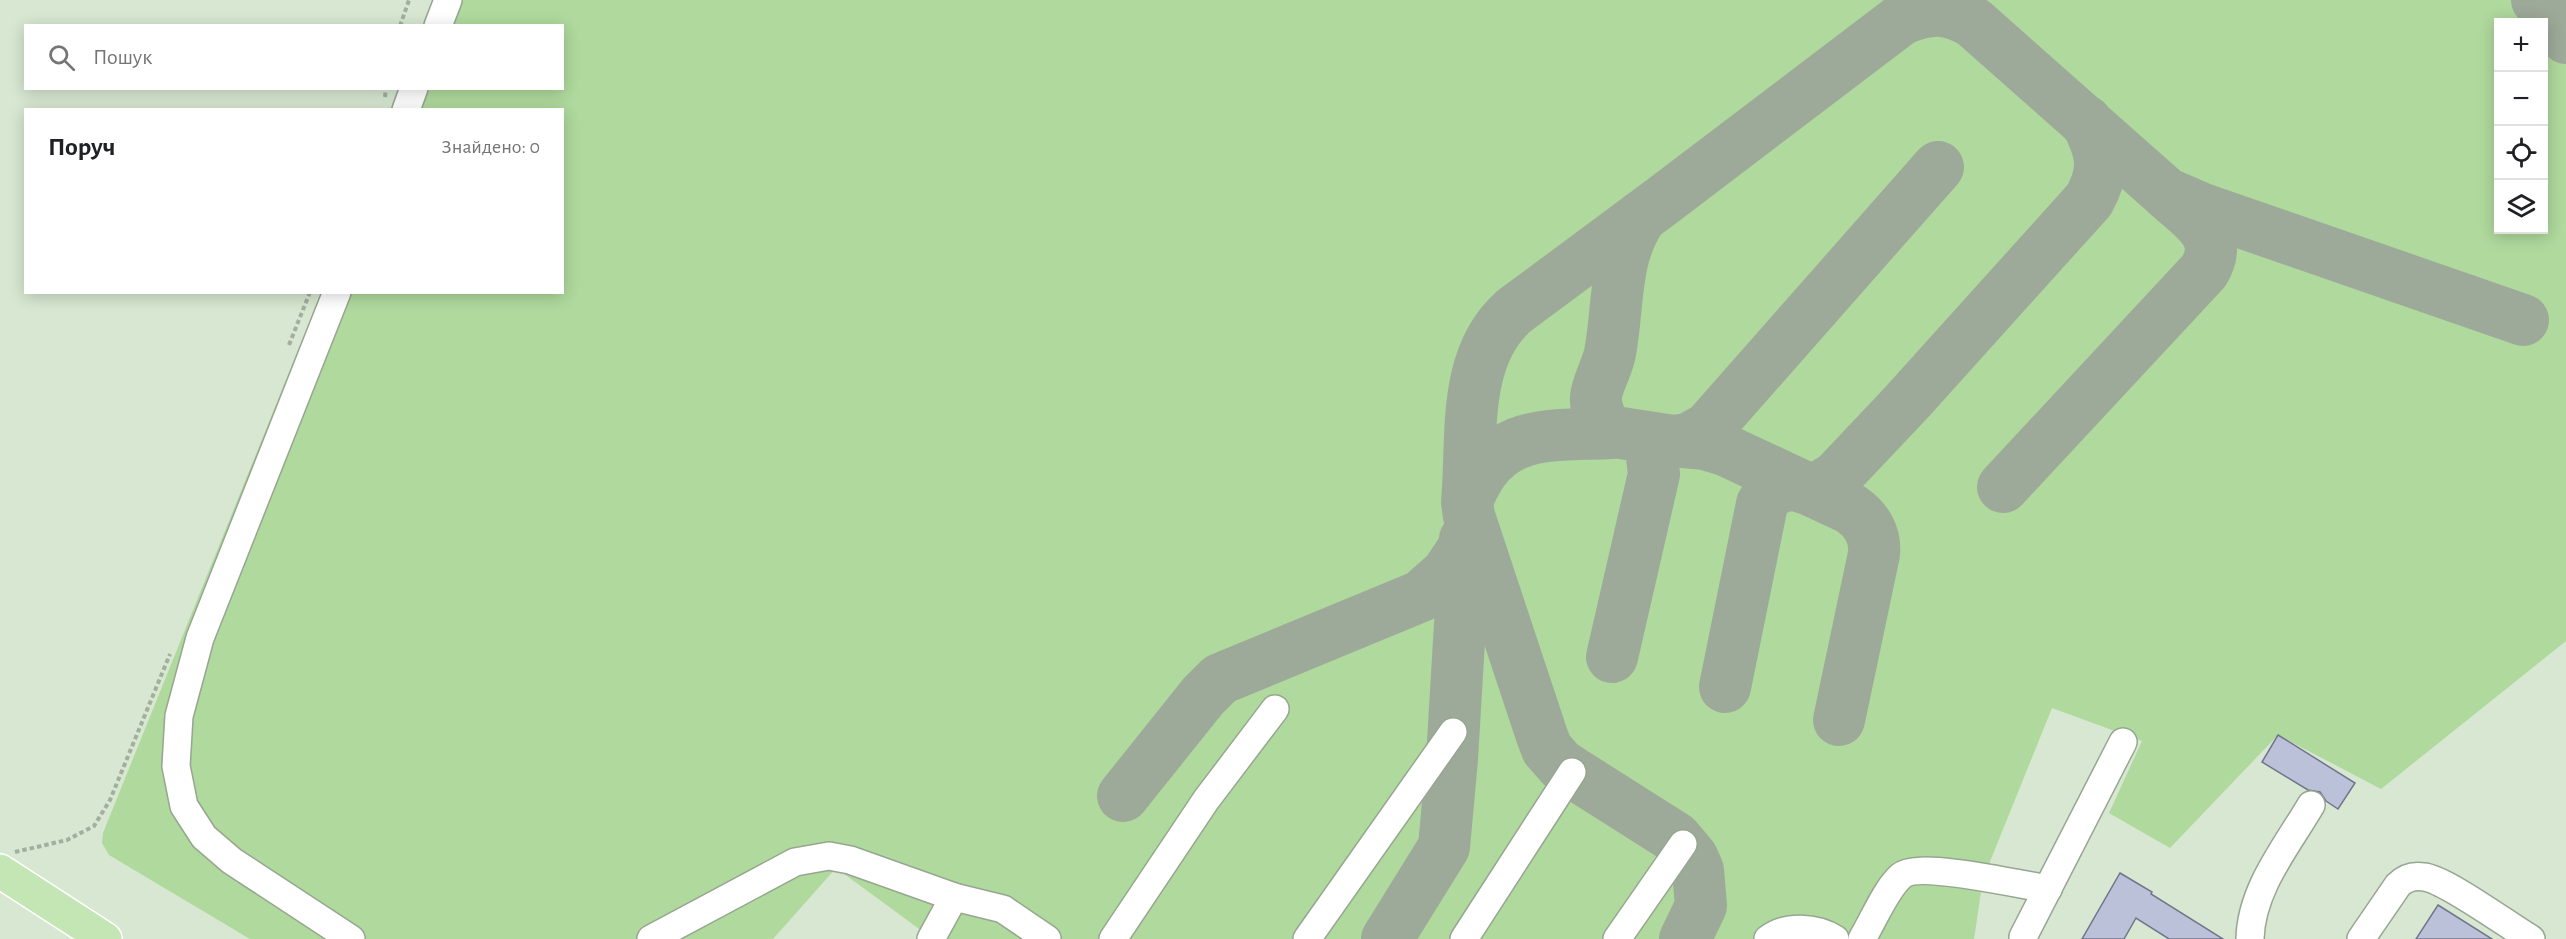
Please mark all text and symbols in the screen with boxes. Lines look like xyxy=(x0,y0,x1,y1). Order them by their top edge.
map controls xyxy=(2494,18,2548,234)
button: + xyxy=(2494,18,2548,72)
search box xyxy=(24,24,564,90)
icon: search xyxy=(45,41,78,74)
text: Пошук xyxy=(93,46,152,68)
button: − xyxy=(2494,72,2548,126)
button: locate xyxy=(2494,126,2548,180)
text: Поруч xyxy=(48,134,115,160)
text: Знайдено: 0 xyxy=(441,137,540,157)
button: layers xyxy=(2494,180,2548,234)

